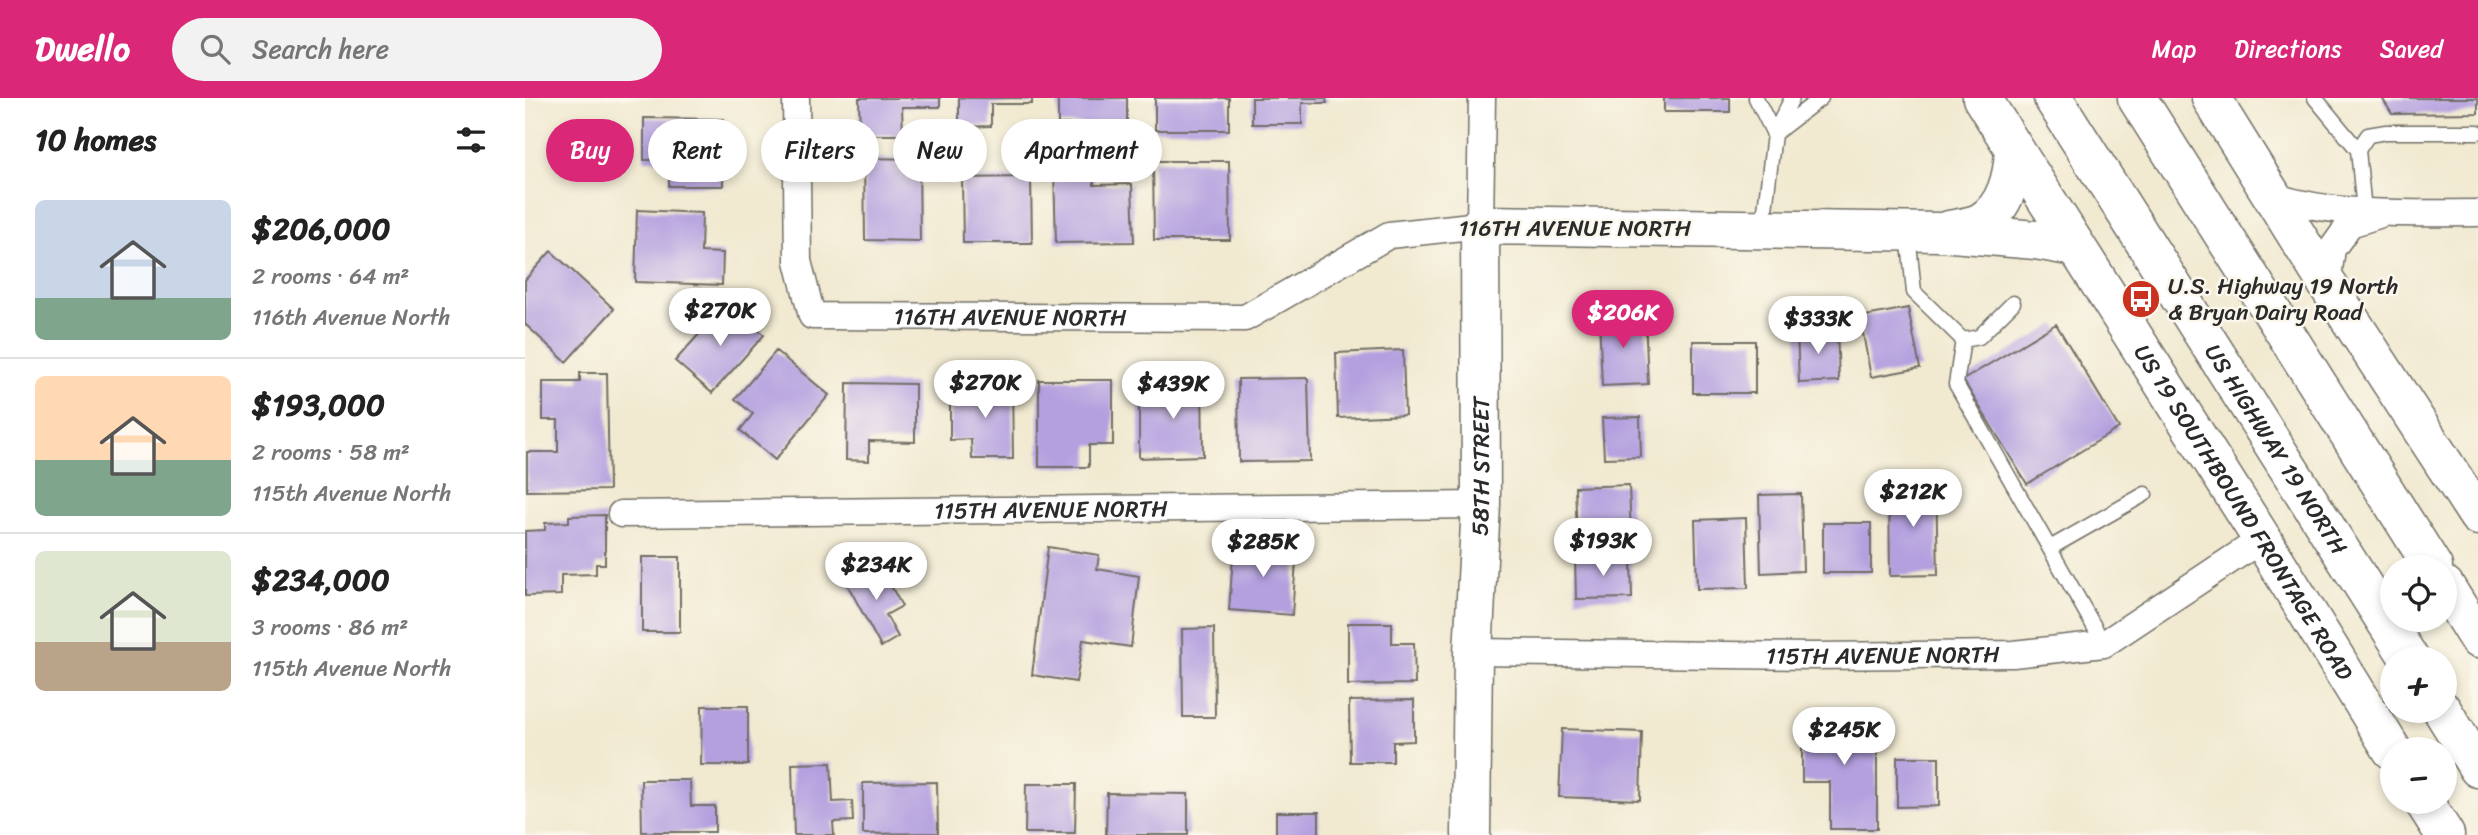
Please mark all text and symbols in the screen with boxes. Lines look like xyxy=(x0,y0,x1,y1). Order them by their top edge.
search box xyxy=(172,18,662,81)
text: Dwello xyxy=(35,20,130,78)
text: Search here xyxy=(252,26,389,72)
text: Map xyxy=(2152,28,2196,70)
text: Directions xyxy=(2234,28,2342,70)
text: Saved xyxy=(2380,28,2443,70)
icon: search xyxy=(196,30,234,68)
text: 10 homes xyxy=(35,113,156,167)
chip: Buy xyxy=(546,119,634,182)
chip: Rent xyxy=(648,119,747,182)
chip: Filters xyxy=(761,119,879,182)
chip: New xyxy=(893,119,987,182)
chip: Apartment xyxy=(1001,119,1162,182)
icon: filters xyxy=(452,121,490,159)
text: $206,000 xyxy=(252,202,390,256)
street label: 116TH AVENUE NORTH xyxy=(1459,208,1692,249)
icon: home xyxy=(91,228,175,312)
text: 2 rooms · 64 m² xyxy=(252,256,409,297)
place label: U.S. Highway 19 North & Bryan Dairy Road xyxy=(2168,266,2398,333)
bus stop icon: U.S. Highway 19 North & Bryan Dairy Road xyxy=(2120,278,2162,320)
pin: $270K xyxy=(671,288,769,348)
text: $270K xyxy=(685,290,755,331)
pin: $206K xyxy=(1574,290,1672,350)
text: $206K xyxy=(1588,292,1658,333)
street label: 116TH AVENUE NORTH xyxy=(894,296,1127,338)
pin: $333K xyxy=(1769,296,1867,356)
text: 116th Avenue North xyxy=(252,297,451,338)
text: $333K xyxy=(1784,298,1852,339)
street label: US HIGHWAY 19 NORTH xyxy=(2193,335,2359,564)
street label: US 19 SOUTHBOUND FRONTAGE ROAD xyxy=(2123,336,2365,689)
pin: $270K xyxy=(936,360,1034,420)
text: $270K xyxy=(950,362,1020,403)
pin: $439K xyxy=(1124,362,1222,421)
text: $439K xyxy=(1138,363,1208,404)
text: $193,000 xyxy=(252,378,385,432)
street label: 58TH STREET xyxy=(1459,395,1502,537)
icon: home xyxy=(91,404,175,488)
text: 2 rooms · 58 m² xyxy=(252,432,410,473)
pin: $212K xyxy=(1864,470,1962,529)
text: $212K xyxy=(1880,471,1946,512)
text: 115th Avenue North xyxy=(252,473,452,514)
street label: 115TH AVENUE NORTH xyxy=(934,488,1169,531)
pin: $193K xyxy=(1554,518,1652,578)
pin: $285K xyxy=(1214,519,1312,579)
text: $193K xyxy=(1570,520,1636,561)
text: $285K xyxy=(1228,521,1298,562)
pin: $234K xyxy=(827,542,925,602)
text: $234K xyxy=(841,544,911,585)
text: $234,000 xyxy=(252,553,390,607)
map controls xyxy=(2380,555,2457,814)
button: locate xyxy=(2380,555,2457,632)
icon: home xyxy=(91,579,175,663)
text: 3 rooms · 86 m² xyxy=(252,607,408,648)
street label: 115TH AVENUE NORTH xyxy=(1766,634,2001,677)
button: + xyxy=(2380,646,2457,723)
text: 115th Avenue North xyxy=(252,648,452,689)
pin: $245K xyxy=(1795,708,1893,767)
text: $245K xyxy=(1808,709,1880,750)
button: − xyxy=(2380,737,2457,814)

